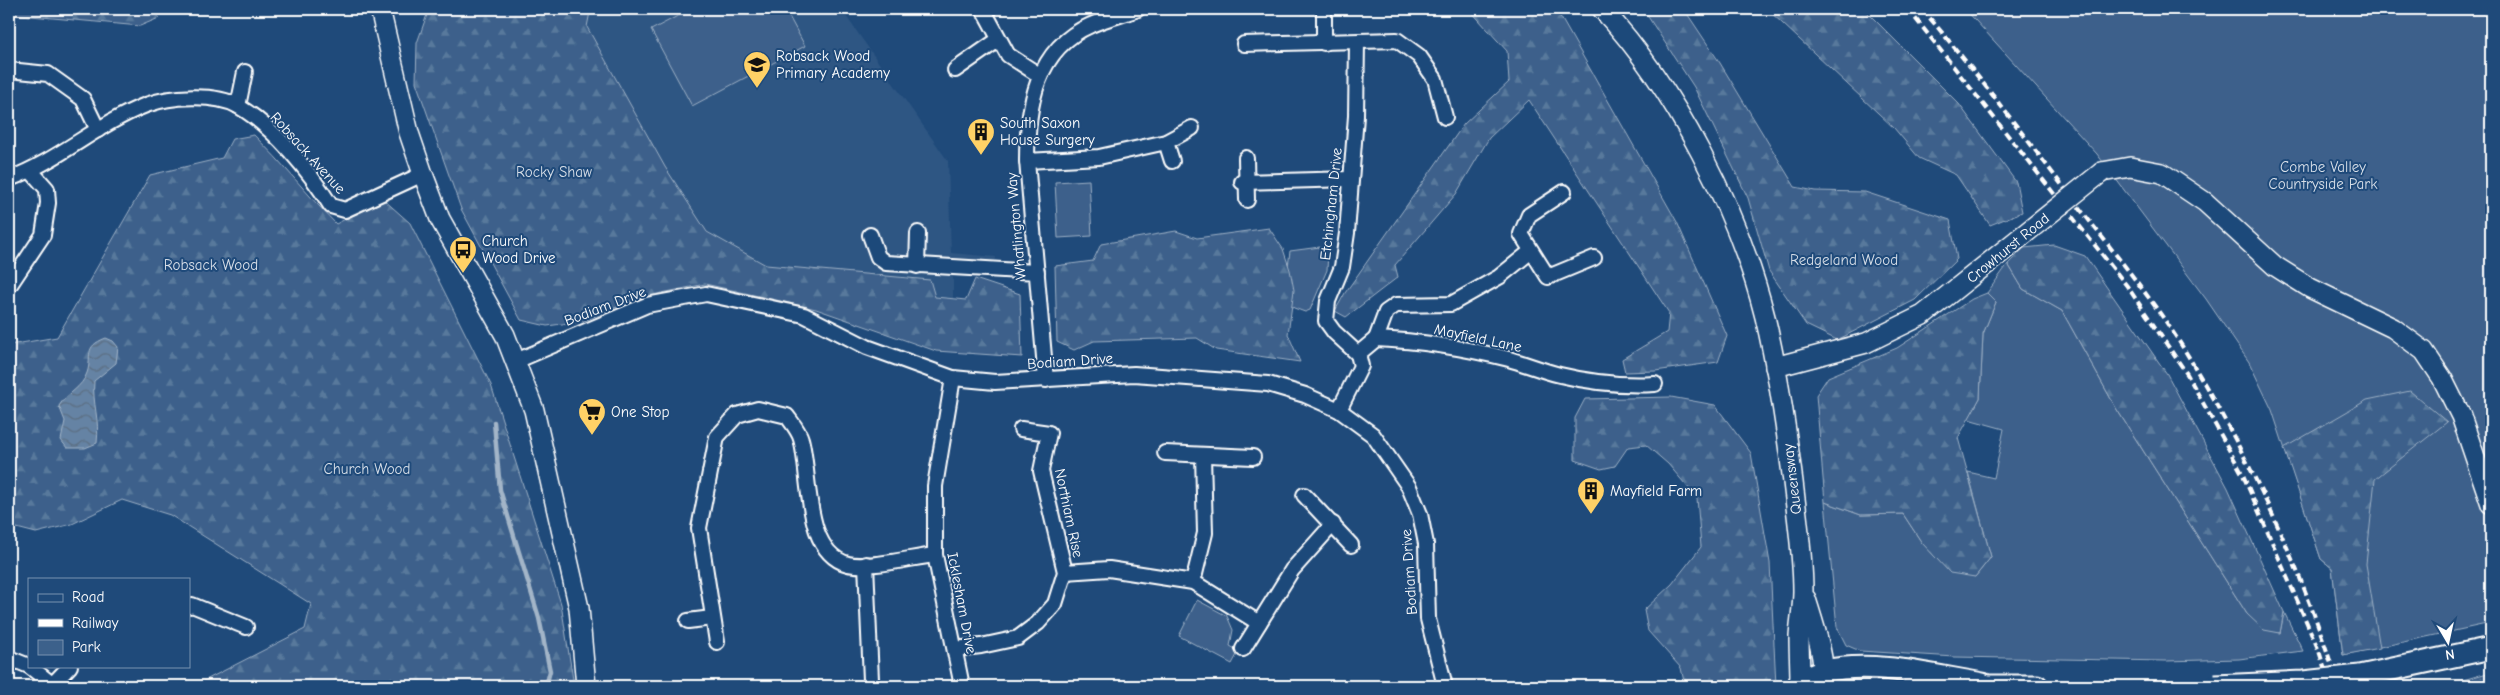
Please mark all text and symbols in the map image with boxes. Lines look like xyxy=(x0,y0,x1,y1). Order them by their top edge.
place label: Robsack Wood Primary Academy xyxy=(776,47,890,82)
school or university icon: Robsack Wood Primary Academy xyxy=(742,50,772,89)
street label: Robsack Avenue xyxy=(267,108,350,198)
place label: South Saxon House Surgery xyxy=(1000,114,1095,149)
building icon: South Saxon House Surgery xyxy=(966,117,996,156)
street label: Etchingham Drive xyxy=(1316,146,1346,261)
park label: Combe Valley Countryside Park xyxy=(2269,158,2378,193)
park label: Rocky Shaw xyxy=(516,163,592,181)
street label: Whatlington Way xyxy=(1002,171,1030,280)
street label: Crowhurst Road xyxy=(1963,209,2053,287)
place label: Church Wood Drive xyxy=(482,232,556,267)
bus stop icon: Church Wood Drive xyxy=(448,235,478,274)
park label: Redgeland Wood xyxy=(1790,251,1898,269)
park label: Robsack Wood xyxy=(164,256,258,274)
street label: Bodiam Drive xyxy=(562,282,649,330)
street label: Mayfield Lane xyxy=(1433,320,1524,356)
street label: Bodiam Drive xyxy=(1026,349,1114,373)
supermarket icon: One Stop xyxy=(577,397,607,436)
place label: One Stop xyxy=(611,403,670,421)
street label: Queensway xyxy=(1779,442,1805,515)
park label: Church Wood xyxy=(324,460,410,478)
street label: Northiam Rise xyxy=(1051,467,1087,560)
building icon: Mayfield Farm xyxy=(1576,476,1606,515)
place label: Mayfield Farm xyxy=(1610,482,1702,500)
street label: Bodiam Drive xyxy=(1397,528,1421,616)
street label: Icklesham Drive xyxy=(943,551,981,656)
legend xyxy=(28,578,190,668)
text: Road xyxy=(72,588,104,606)
text: Railway xyxy=(72,614,119,632)
north arrow xyxy=(2422,618,2472,668)
text: Park xyxy=(72,638,101,656)
text: N xyxy=(2444,645,2456,663)

